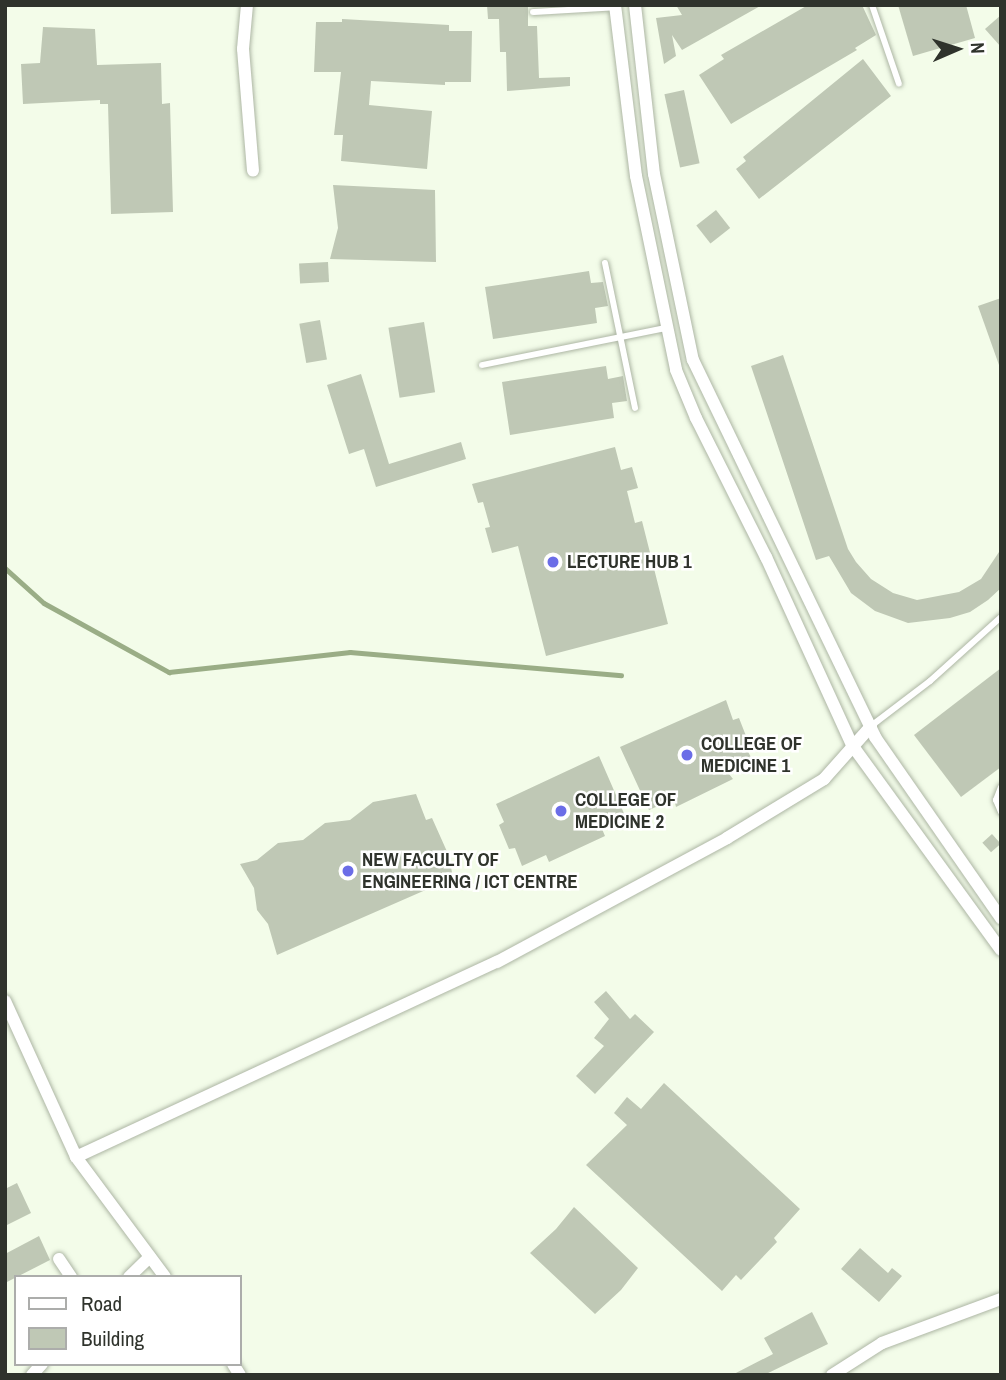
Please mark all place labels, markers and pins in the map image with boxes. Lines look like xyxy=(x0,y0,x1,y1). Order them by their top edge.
place label: LECTURE HUB 1 xyxy=(567,551,692,573)
marker: LECTURE HUB 1 xyxy=(545,554,561,570)
place label: COLLEGE OF MEDICINE 1 xyxy=(701,733,802,777)
marker: COLLEGE OF MEDICINE 1 xyxy=(679,747,695,763)
place label: COLLEGE OF MEDICINE 2 xyxy=(575,789,676,833)
marker: COLLEGE OF MEDICINE 2 xyxy=(553,803,569,819)
place label: NEW FACULTY OF ENGINEERING / ICT CENTRE xyxy=(362,849,578,893)
marker: NEW FACULTY OF ENGINEERING / ICT CENTRE xyxy=(340,863,356,879)

